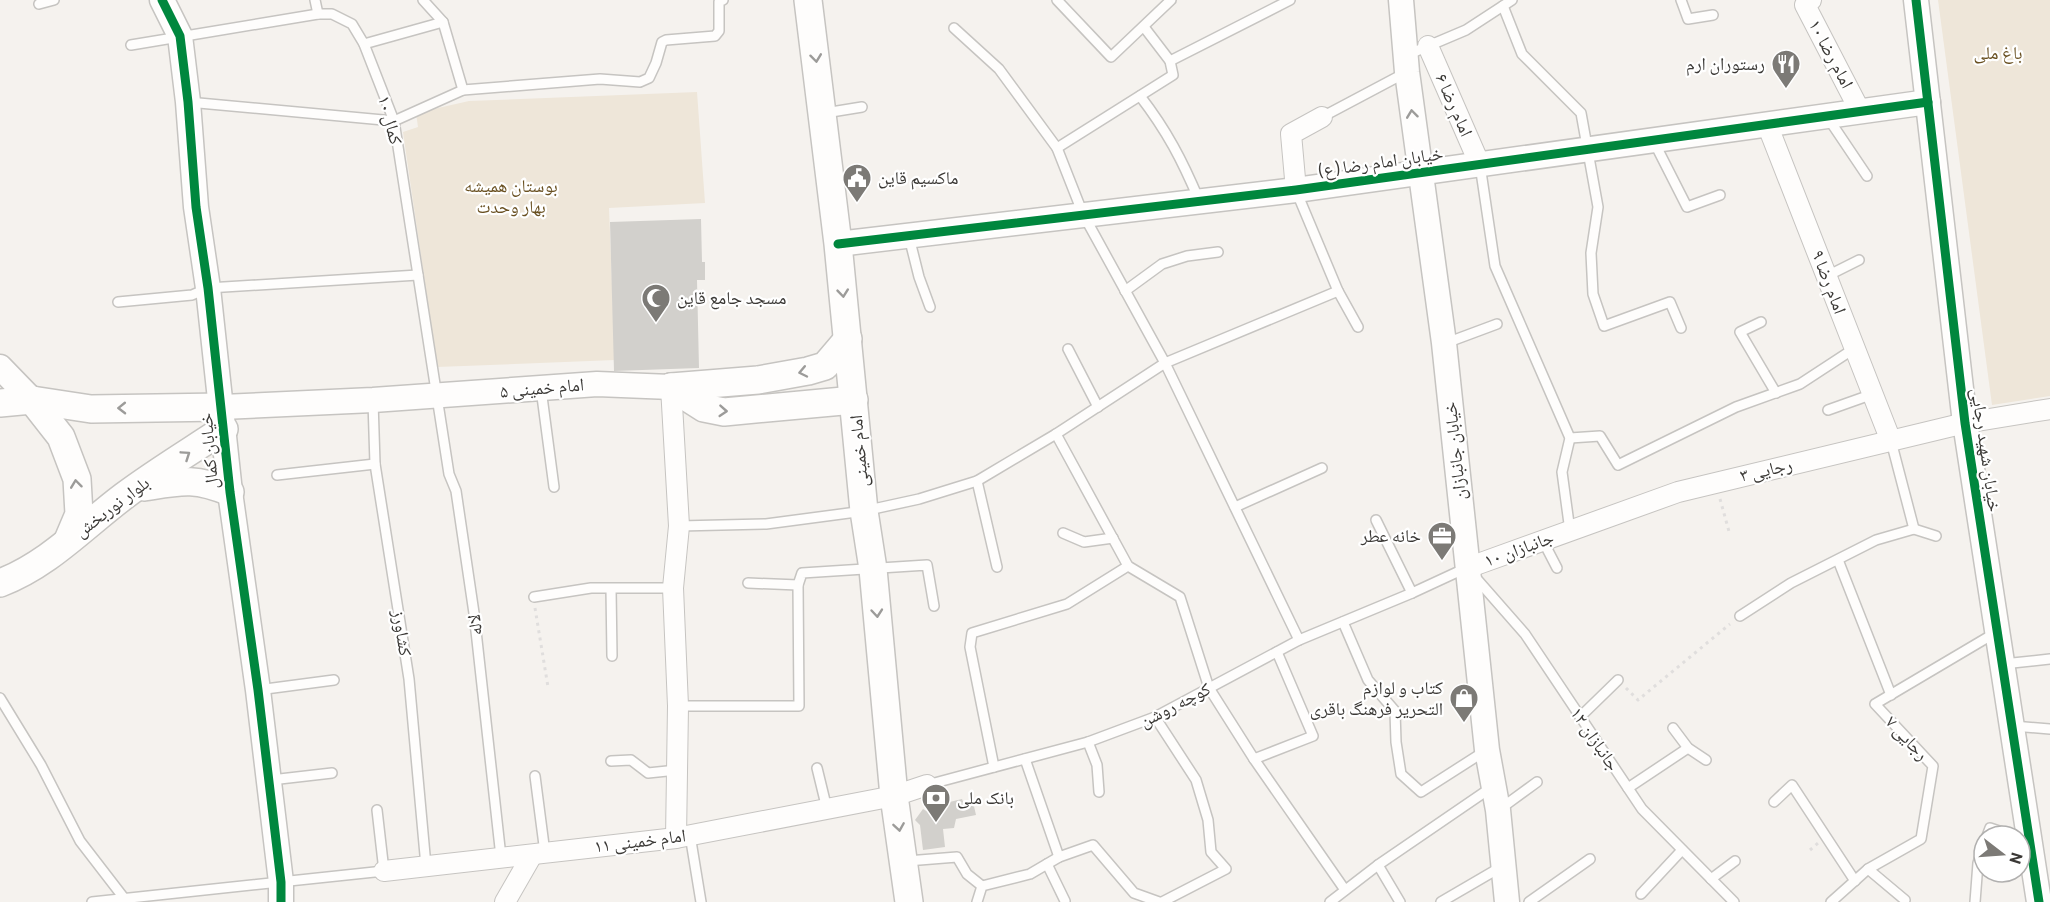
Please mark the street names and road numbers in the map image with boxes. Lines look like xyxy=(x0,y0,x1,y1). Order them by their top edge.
street label: امام رضا ۱۰ xyxy=(1803,15,1859,93)
street label: امام رضا ۶ xyxy=(1429,70,1479,140)
street label: کمال ۱۰ xyxy=(373,93,408,147)
street label: خیابان امام رضا (ع) xyxy=(1316,141,1445,183)
street label: امام رضا ۹ xyxy=(1806,247,1852,317)
street label: امام خمینی ۵ xyxy=(499,372,585,404)
street label: خیابان شهید رجایی xyxy=(1966,386,2007,513)
street label: خیابان جانبازان xyxy=(1438,401,1471,501)
street label: خیابان کمال xyxy=(194,412,223,490)
street label: امام خمینی xyxy=(844,414,874,488)
street label: رجایی ۳ xyxy=(1737,452,1794,487)
street label: بلوار نوربخش xyxy=(70,471,154,542)
street label: جانبازان ۱۰ xyxy=(1481,525,1557,572)
street label: کشاورز xyxy=(388,607,418,658)
street label: لاله xyxy=(462,613,486,637)
street label: کوچه روشن xyxy=(1135,677,1215,732)
street label: جانبازان ۱۲ xyxy=(1566,702,1625,775)
street label: رجایی ۷ xyxy=(1881,710,1934,765)
street label: امام خمینی ۱۱ xyxy=(593,823,687,859)

